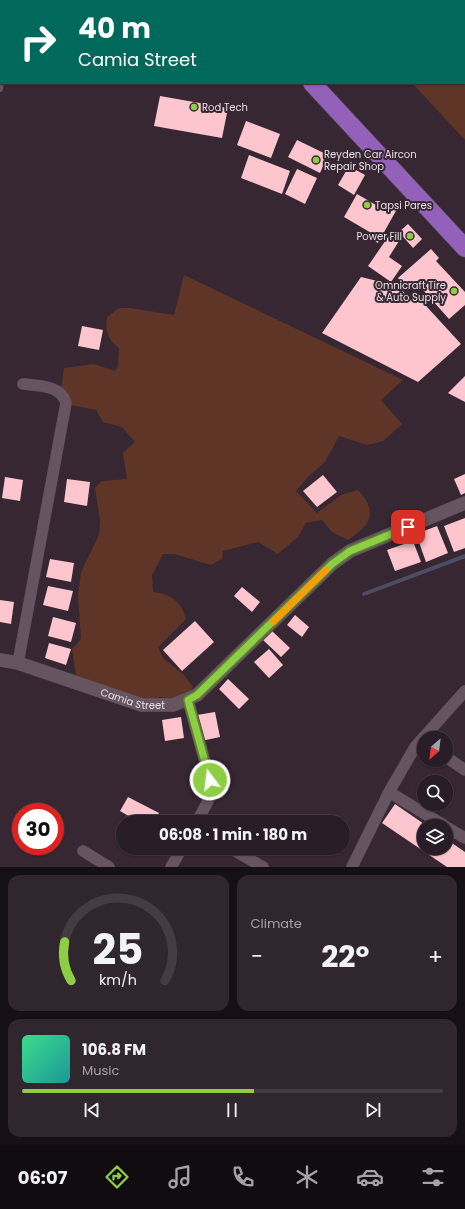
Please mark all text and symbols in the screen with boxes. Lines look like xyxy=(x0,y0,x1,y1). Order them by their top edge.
text: 40 m xyxy=(78,9,151,48)
icon: right xyxy=(12,16,64,68)
text: Camia Street xyxy=(78,47,197,72)
place label: Rod Tech xyxy=(202,100,248,115)
marker: Rod Tech xyxy=(189,102,199,112)
place label: Reyden Car Aircon Repair Shop xyxy=(324,147,417,174)
marker: Reyden Car Aircon Repair Shop xyxy=(311,155,321,165)
place label: Tapsi Pares xyxy=(375,198,432,213)
marker: Tapsi Pares xyxy=(362,200,372,210)
place label: Power Fill xyxy=(357,229,402,244)
marker: Power Fill xyxy=(405,231,415,241)
place label: Omnicraft Tire & Auto Supply xyxy=(375,278,446,305)
marker: Omnicraft Tire & Auto Supply xyxy=(449,286,459,296)
pin xyxy=(391,510,425,544)
icon: arrive xyxy=(397,516,419,538)
street label: Camia Street xyxy=(99,684,165,713)
north arrow xyxy=(417,731,453,767)
map controls xyxy=(417,731,453,855)
position arrow xyxy=(189,759,231,801)
button: search xyxy=(417,775,453,811)
speed limit sign: 30 xyxy=(12,803,64,855)
button: layers xyxy=(417,819,453,855)
text: 06:08 · 1 min · 180 m xyxy=(159,824,307,845)
text: Climate xyxy=(251,914,302,933)
text: 25 xyxy=(93,920,144,979)
text: 22° xyxy=(321,935,369,978)
text: − xyxy=(251,941,263,972)
text: + xyxy=(428,941,443,972)
text: km/h xyxy=(99,970,137,990)
text: 106.8 FM xyxy=(82,1039,146,1060)
text: Music xyxy=(82,1061,119,1080)
icon: previous xyxy=(81,1099,103,1121)
icon: pause xyxy=(221,1099,243,1121)
icon: next xyxy=(362,1099,384,1121)
icon: directions xyxy=(103,1163,131,1191)
icon: music xyxy=(166,1163,194,1191)
icon: phone xyxy=(229,1163,257,1191)
icon: climate xyxy=(293,1163,321,1191)
icon: car xyxy=(356,1163,384,1191)
icon: filters xyxy=(419,1163,447,1191)
text: 06:07 xyxy=(18,1165,67,1190)

